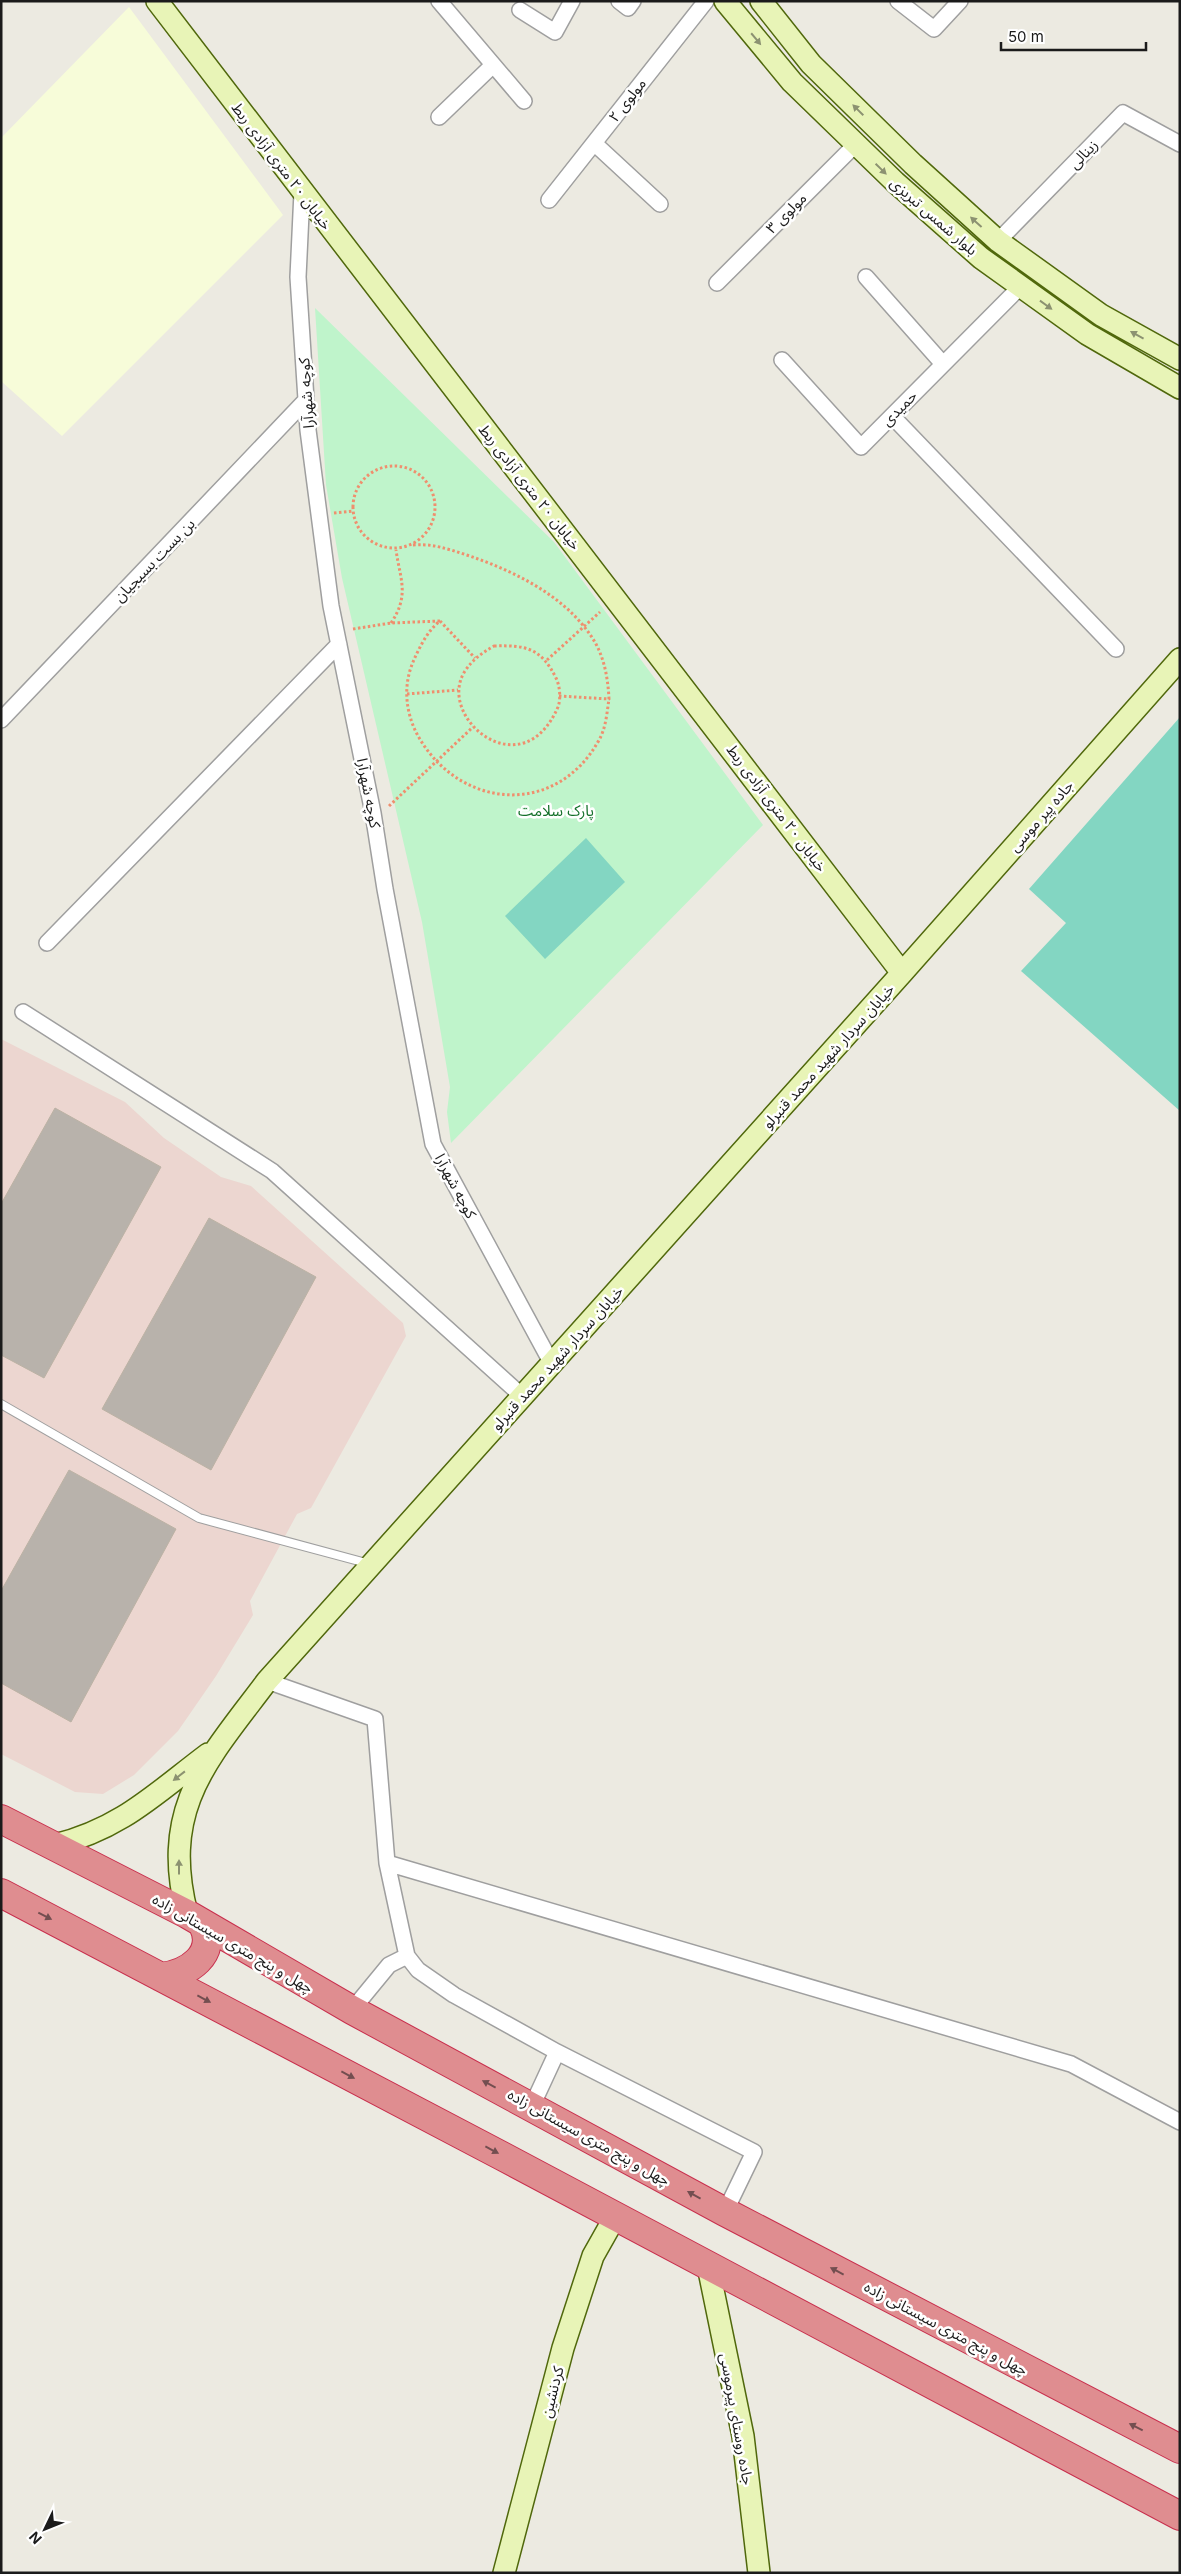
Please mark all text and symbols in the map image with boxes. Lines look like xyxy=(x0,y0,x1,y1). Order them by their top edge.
scale bar xyxy=(1001,20,1146,52)
text: 50 m xyxy=(1008,27,1044,46)
one-way arrow xyxy=(751,32,762,45)
street label: مولوی ۲ xyxy=(604,74,650,126)
street label: خیابان ۲۰ متری آزادی ربط xyxy=(228,99,336,234)
one-way arrow xyxy=(852,104,864,116)
street label: زینالی xyxy=(1064,135,1102,173)
one-way arrow xyxy=(874,162,886,174)
street label: بلوار شمس تبریزی xyxy=(886,173,982,259)
street label: مولوی ۳ xyxy=(762,189,810,237)
one-way arrow xyxy=(971,216,983,228)
one-way arrow xyxy=(1040,300,1053,310)
one-way arrow xyxy=(1131,331,1144,340)
street label: کوچه شهرآرا xyxy=(294,356,319,429)
street label: حمیدی xyxy=(877,386,921,430)
street label: خیابان ۲۰ متری آزادی ربط xyxy=(475,420,585,554)
street label: بن بست بسیجیان xyxy=(109,514,199,606)
street label: خیابان ۲۰ متری آزادی ربط xyxy=(723,741,831,876)
street label: کوچه شهرآرا xyxy=(352,756,385,831)
street label: جاده پیر موسی xyxy=(1005,776,1078,856)
park label: پارک سلامت xyxy=(518,801,594,821)
street label: خیابان سردار شهید محمد قنبرلو xyxy=(758,980,898,1132)
street label: کوچه شهرآرا xyxy=(430,1150,481,1223)
street label: خیابان سردار شهید محمد قنبرلو xyxy=(487,1282,627,1434)
one-way arrow xyxy=(173,1770,186,1781)
one-way arrow xyxy=(175,1858,183,1874)
street label: چهل و پنج متری سیستانی زاده xyxy=(148,1889,317,2000)
one-way arrow xyxy=(37,1912,52,1920)
one-way arrow xyxy=(197,1995,211,2004)
one-way arrow xyxy=(341,2071,355,2079)
one-way arrow xyxy=(483,2079,496,2088)
street label: چهل و پنج متری سیستانی زاده xyxy=(503,2084,674,2192)
one-way arrow xyxy=(485,2146,499,2154)
one-way arrow xyxy=(687,2190,700,2199)
one-way arrow xyxy=(830,2267,844,2275)
street label: چهل و پنج متری سیستانی زاده xyxy=(860,2277,1031,2382)
street label: جاده روستای پیرموسی xyxy=(715,2352,758,2487)
street label: کردنشین xyxy=(536,2364,568,2420)
one-way arrow xyxy=(1129,2423,1144,2431)
north arrow xyxy=(20,2504,70,2554)
text: N xyxy=(25,2529,45,2548)

